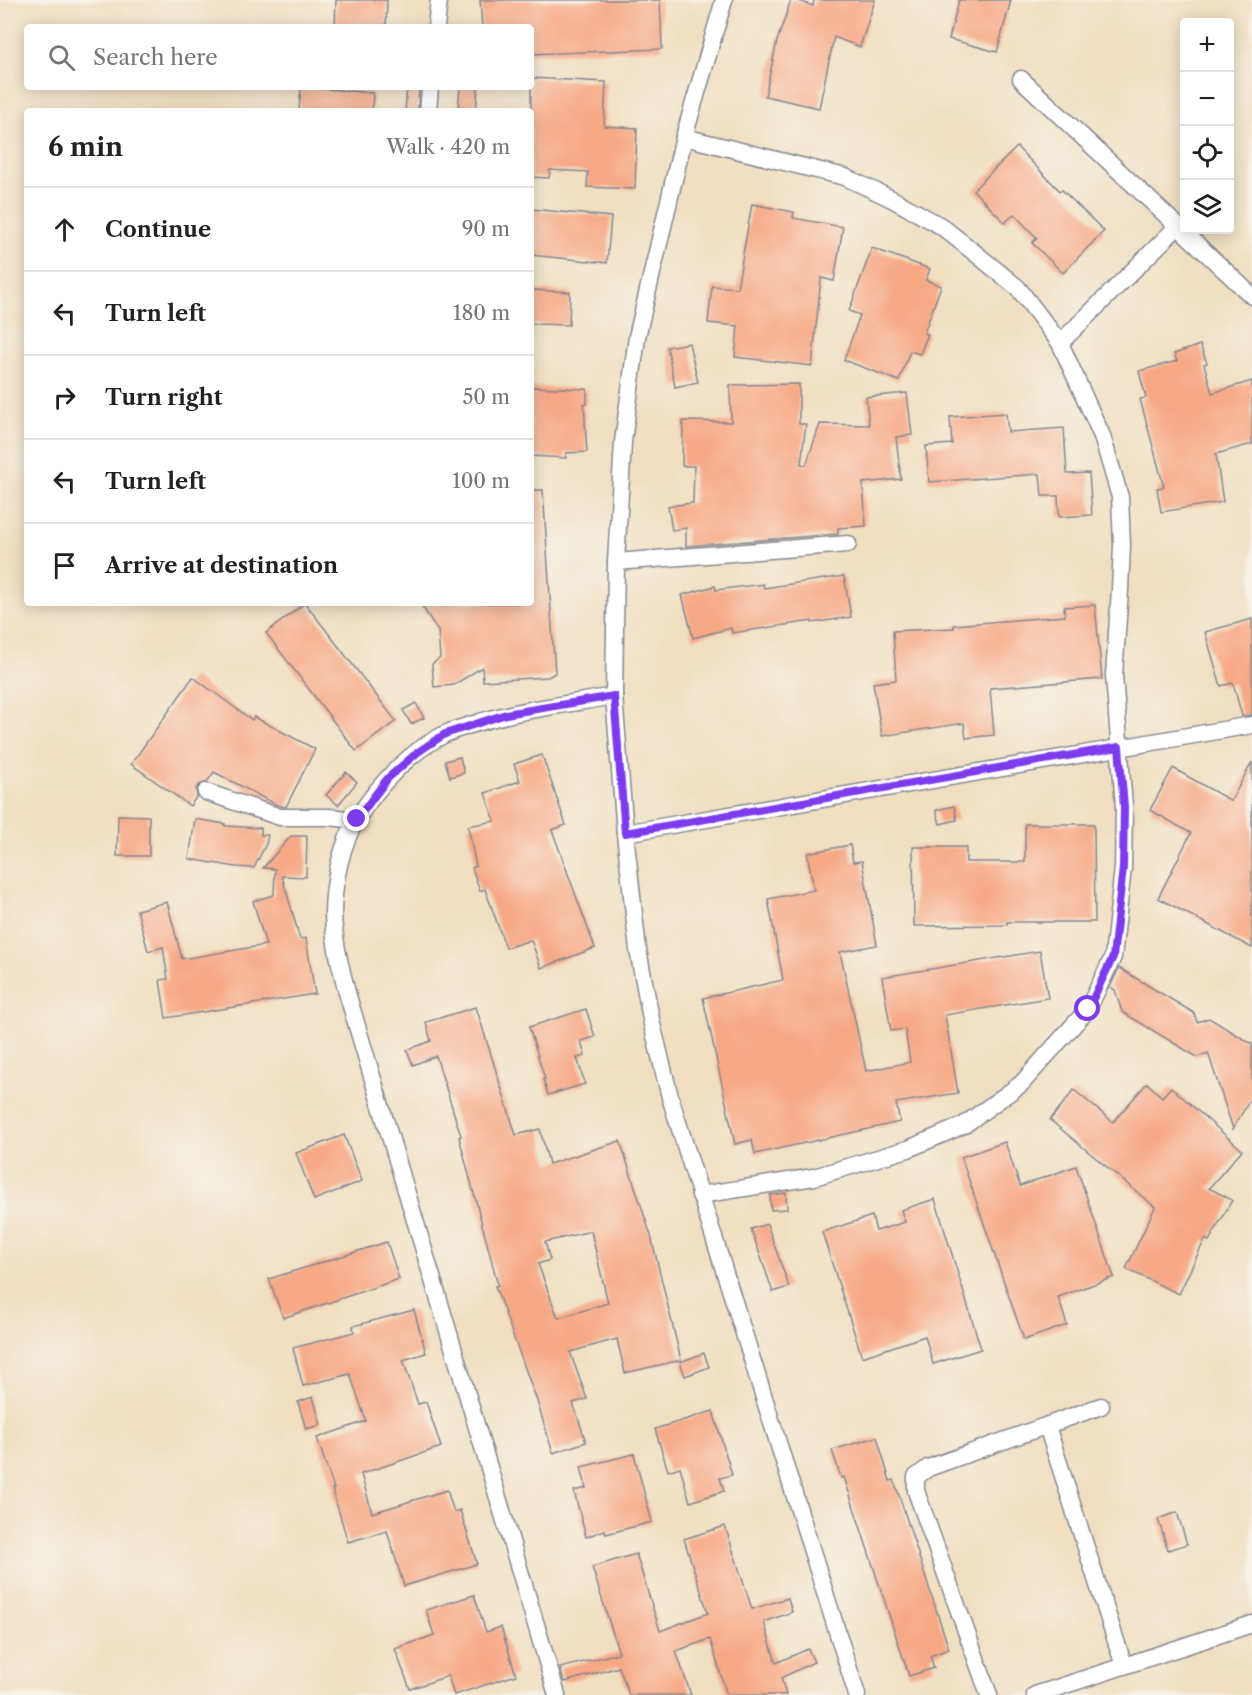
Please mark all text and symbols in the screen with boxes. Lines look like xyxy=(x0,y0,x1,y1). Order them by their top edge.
map controls xyxy=(1180,18,1234,234)
button: + xyxy=(1180,18,1234,72)
search box xyxy=(24,24,534,90)
icon: search xyxy=(45,41,78,74)
text: Search here xyxy=(93,44,218,71)
button: − xyxy=(1180,72,1234,126)
button: locate xyxy=(1180,126,1234,180)
text: 6 min xyxy=(48,131,123,163)
text: Walk · 420 m xyxy=(386,135,510,159)
button: layers xyxy=(1180,180,1234,234)
icon: ahead xyxy=(48,213,81,246)
text: Continue xyxy=(105,216,211,243)
text: 90 m xyxy=(462,217,510,241)
icon: left xyxy=(48,297,81,330)
text: Turn left xyxy=(105,300,206,327)
text: 180 m xyxy=(453,301,510,325)
icon: right xyxy=(48,381,81,414)
text: Turn right xyxy=(105,384,223,411)
text: 50 m xyxy=(463,385,510,409)
icon: left xyxy=(48,465,81,498)
text: Turn left xyxy=(105,468,206,495)
text: 100 m xyxy=(452,469,510,493)
icon: arrive xyxy=(48,549,81,582)
text: Arrive at destination xyxy=(105,552,338,579)
route end xyxy=(343,805,369,831)
route start xyxy=(1074,995,1100,1021)

